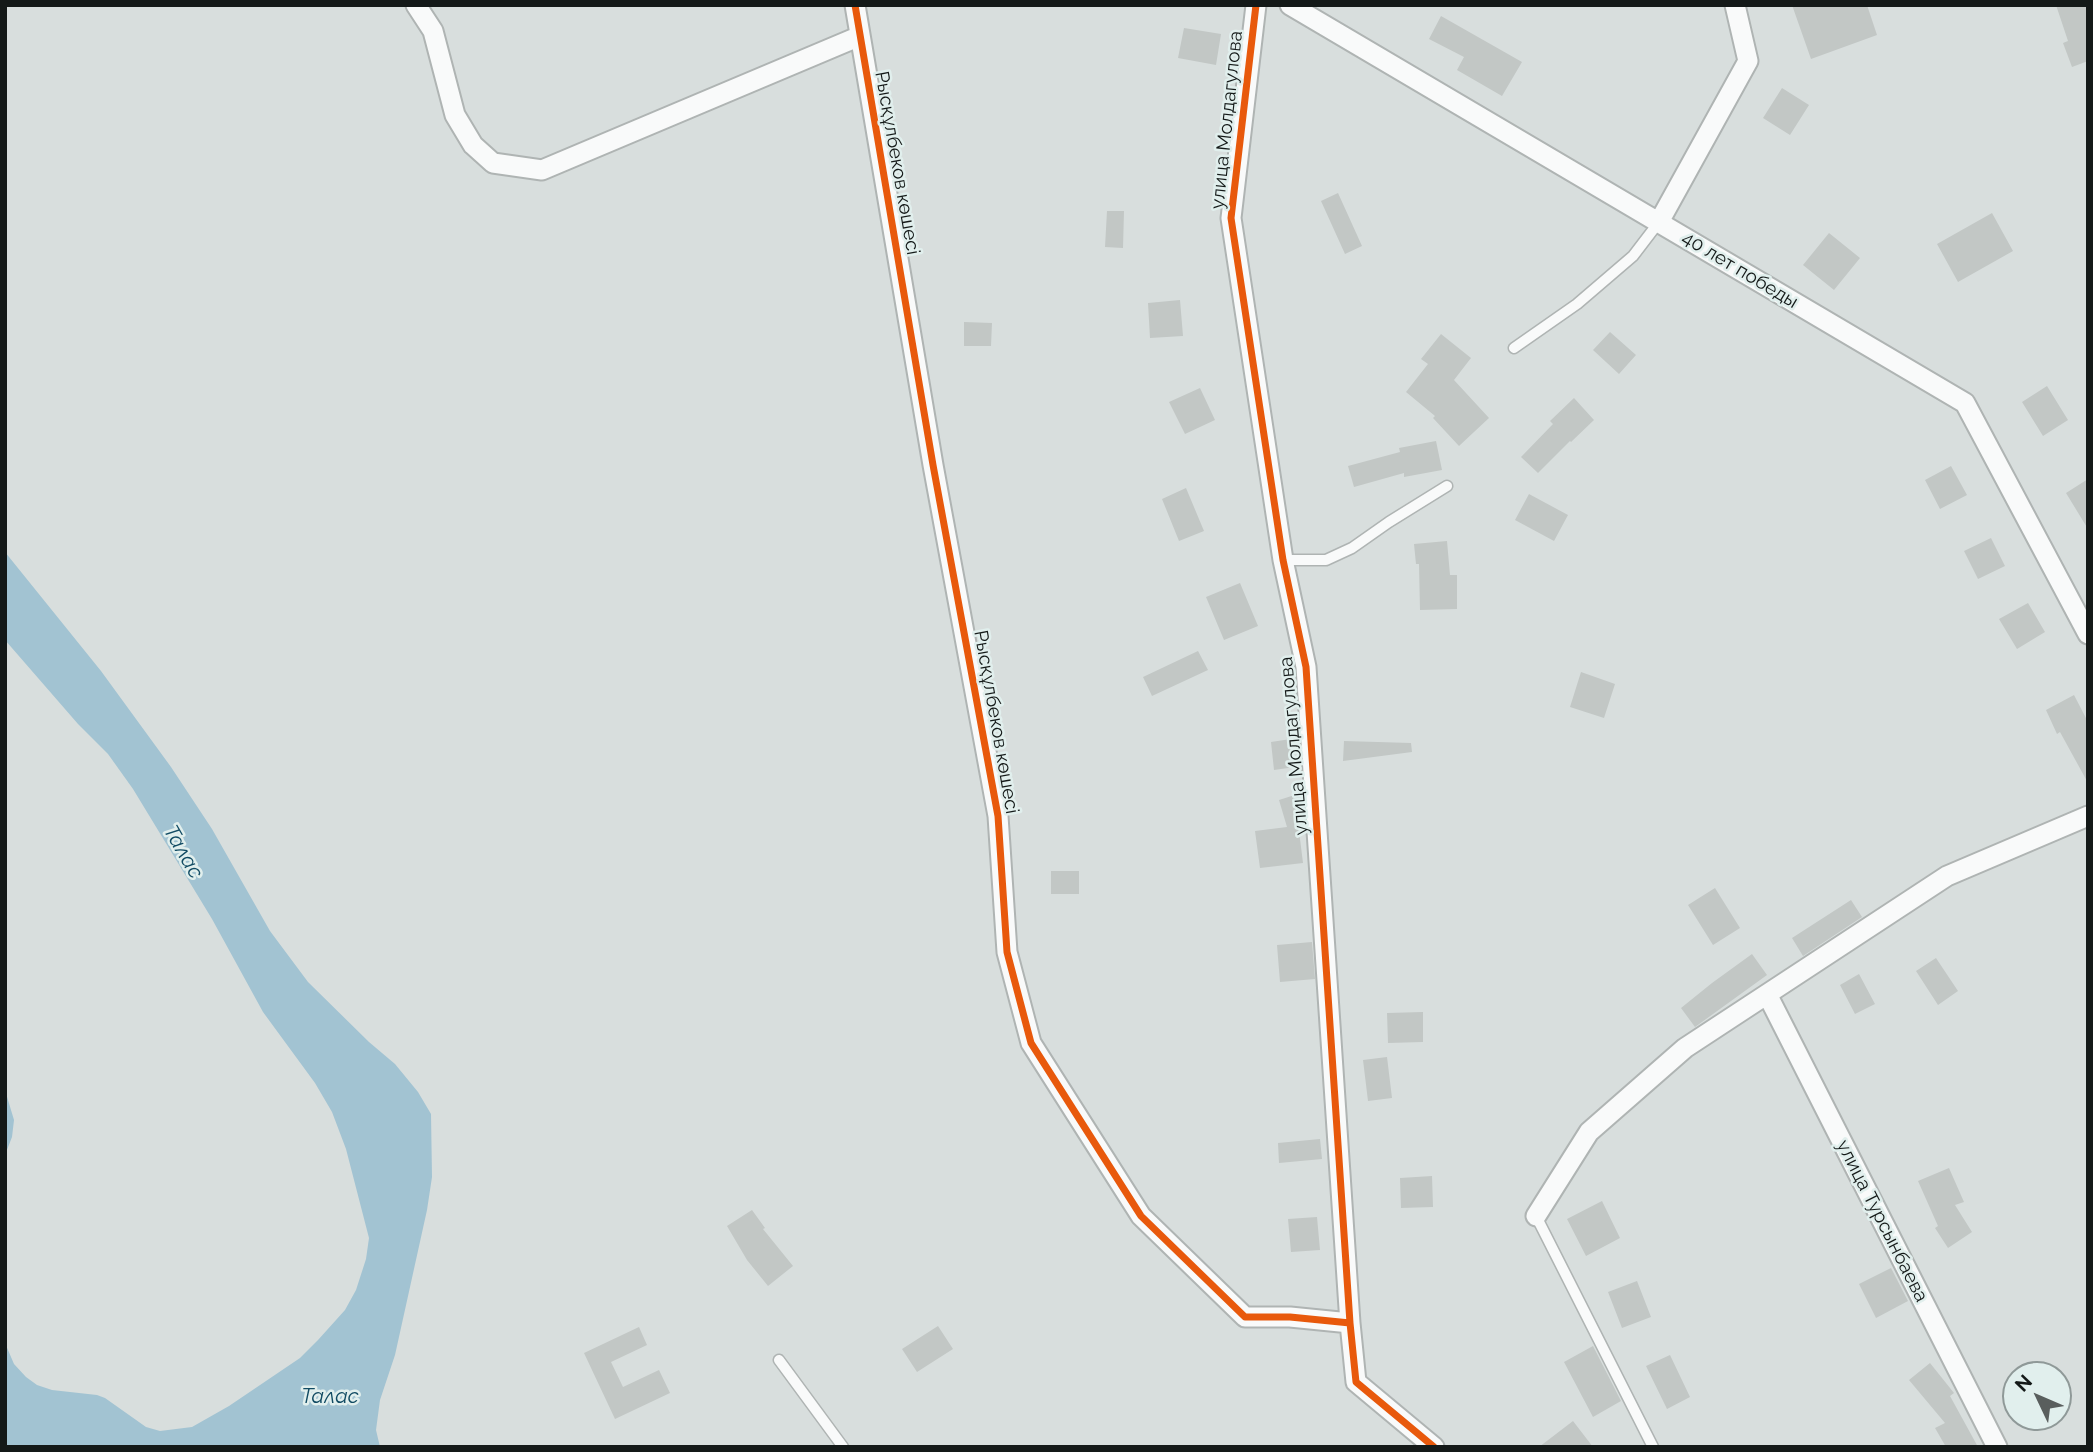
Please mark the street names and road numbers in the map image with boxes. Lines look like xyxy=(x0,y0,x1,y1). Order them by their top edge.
street label: улица Молдагулова xyxy=(1206,30,1248,210)
street label: Рысқұлбеков көшесі xyxy=(870,69,924,257)
street label: 40 лет победы xyxy=(1678,226,1802,314)
street label: Рысқұлбеков көшесі xyxy=(969,628,1023,816)
street label: улица Молдагулова xyxy=(1275,656,1313,836)
street label: улица Турсынбаева xyxy=(1831,1136,1933,1306)

